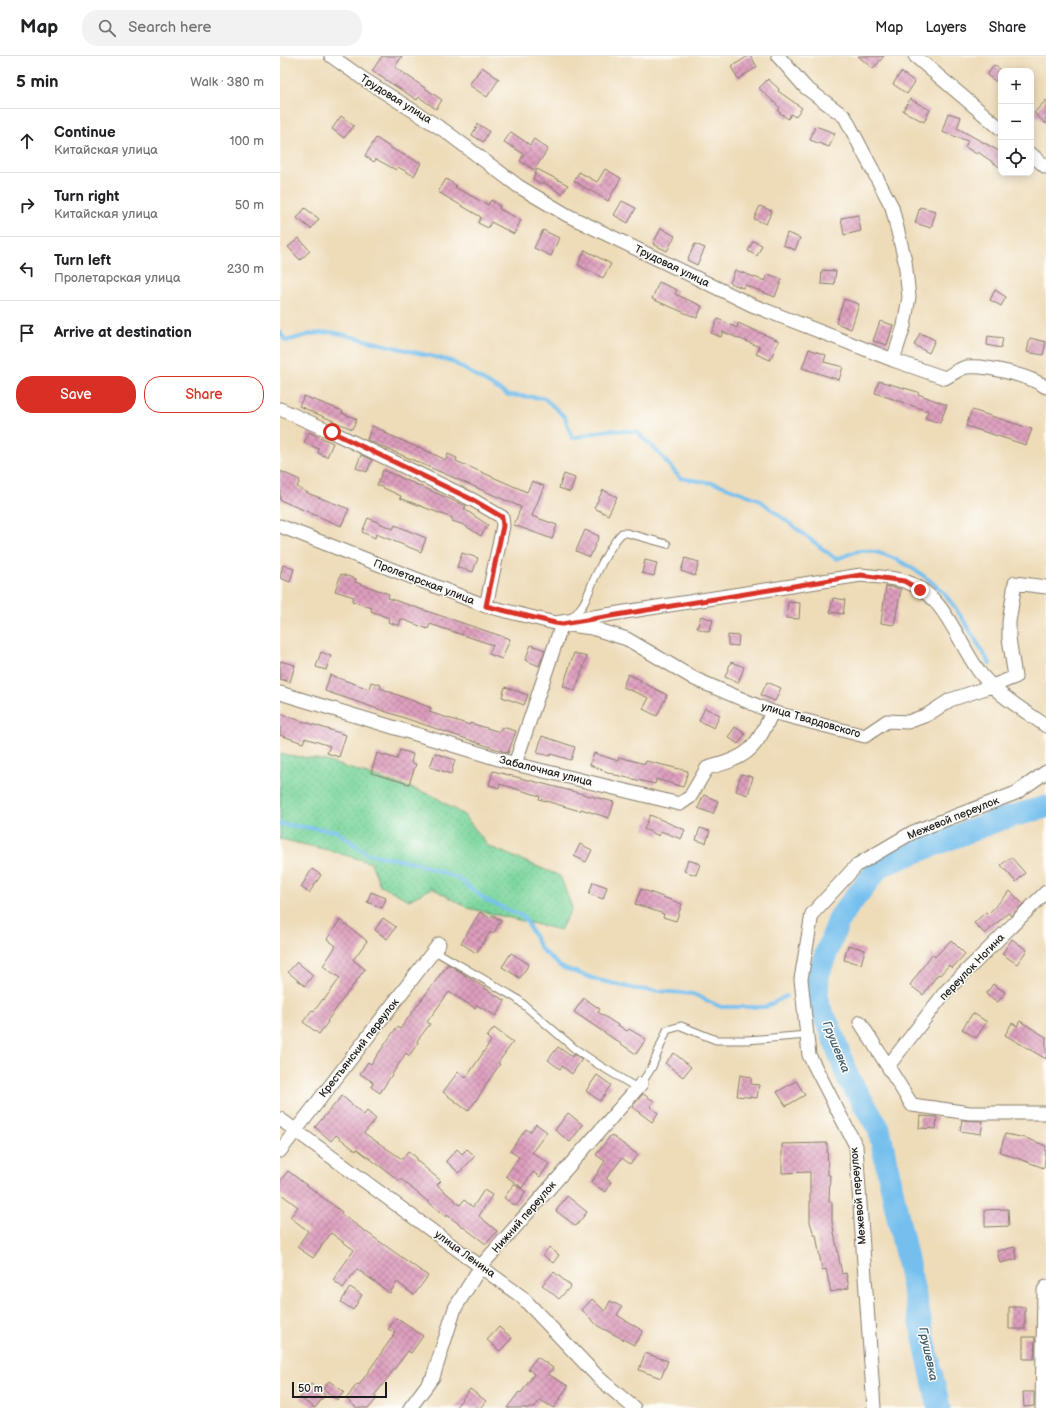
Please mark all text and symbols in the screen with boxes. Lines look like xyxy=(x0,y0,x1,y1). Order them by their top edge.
search box xyxy=(82,10,362,46)
text: Map xyxy=(20,16,58,39)
icon: search xyxy=(96,17,118,39)
text: Search here xyxy=(128,18,211,37)
text: Map xyxy=(875,19,903,36)
text: Layers xyxy=(925,19,967,36)
text: Share xyxy=(989,19,1026,36)
map controls xyxy=(998,68,1034,176)
button: + xyxy=(998,68,1034,104)
text: 5 min xyxy=(16,72,59,92)
street label: Трудовая улица xyxy=(358,72,435,126)
text: Walk · 380 m xyxy=(190,74,264,90)
button: − xyxy=(998,104,1034,140)
text: Continue xyxy=(54,123,116,142)
icon: ahead xyxy=(16,130,38,152)
text: 100 m xyxy=(229,133,264,149)
button: locate xyxy=(998,140,1034,176)
text: Китайская улица xyxy=(54,142,158,158)
text: Turn right xyxy=(54,187,119,206)
icon: right xyxy=(16,194,38,216)
text: 50 m xyxy=(235,197,264,213)
text: Китайская улица xyxy=(54,206,158,222)
street label: Трудовая улица xyxy=(632,242,712,290)
text: Turn left xyxy=(54,251,111,270)
icon: left xyxy=(16,258,38,280)
text: 230 m xyxy=(227,261,264,277)
text: Пролетарская улица xyxy=(54,270,181,286)
icon: arrive xyxy=(16,322,38,344)
text: Arrive at destination xyxy=(54,323,192,342)
button: Save xyxy=(16,376,136,413)
button: Share xyxy=(144,376,264,413)
route start xyxy=(323,423,341,441)
street label: Пролетарская улица xyxy=(372,557,477,607)
route end xyxy=(911,581,929,599)
street label: улица Твардовского xyxy=(760,700,862,740)
street label: Забалочная улица xyxy=(498,753,594,789)
street label: Межевой переулок xyxy=(905,794,1001,842)
street label: переулок Ногина xyxy=(937,931,1008,1003)
street label: Крестьянский переулок xyxy=(316,996,402,1100)
water label: Грушевка xyxy=(819,1019,853,1075)
street label: Межевой переулок xyxy=(847,1147,869,1245)
street label: Нижний переулок xyxy=(489,1178,559,1256)
street label: улица Ленина xyxy=(432,1228,498,1281)
water label: Грушевка xyxy=(915,1326,941,1382)
scale bar xyxy=(292,1380,387,1399)
text: 50 m xyxy=(298,1382,323,1395)

